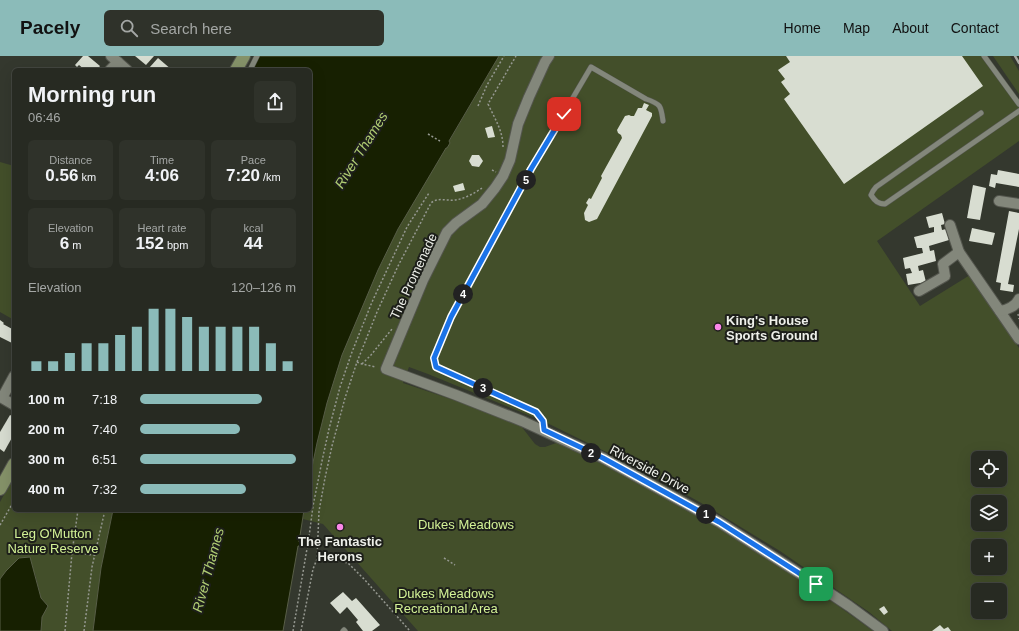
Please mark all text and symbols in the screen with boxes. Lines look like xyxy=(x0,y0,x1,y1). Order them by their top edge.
search box xyxy=(104,10,384,46)
text: Pacely xyxy=(20,17,80,38)
icon: search xyxy=(118,17,140,39)
text: Search here xyxy=(150,20,232,37)
text: Home xyxy=(784,20,821,36)
text: Map xyxy=(843,20,870,36)
text: About xyxy=(892,20,929,36)
text: Contact xyxy=(951,20,999,36)
button: share xyxy=(254,81,296,123)
text: Morning run xyxy=(28,82,156,107)
pin xyxy=(547,97,581,131)
icon: check xyxy=(553,103,575,125)
water label: River Thames xyxy=(331,109,391,191)
text: 06:46 xyxy=(28,110,61,125)
text: Distance xyxy=(49,154,92,166)
text: Time xyxy=(150,154,174,166)
text: Pace xyxy=(241,154,266,166)
text: 0.56 xyxy=(45,166,78,185)
text: 4:06 xyxy=(145,166,179,185)
text: 7:20 xyxy=(226,166,260,185)
pin: 5 xyxy=(516,170,536,190)
text: km xyxy=(78,171,96,183)
text: /km xyxy=(260,171,281,183)
text: 5 xyxy=(523,174,529,186)
text: Elevation xyxy=(48,222,93,234)
text: Heart rate xyxy=(138,222,186,234)
text: kcal xyxy=(244,222,263,234)
street label: The Promenade xyxy=(387,231,440,322)
text: 6 xyxy=(60,234,69,253)
text: 152 xyxy=(136,234,164,253)
text: 44 xyxy=(244,234,263,253)
text: m xyxy=(69,239,82,251)
text: bpm xyxy=(164,239,188,251)
text: Elevation xyxy=(28,280,81,295)
text: 120–126 m xyxy=(231,280,296,295)
pin: 4 xyxy=(453,284,473,304)
text: 4 xyxy=(460,288,466,300)
place label: King's House Sports Ground xyxy=(726,313,818,343)
marker: King's House Sports Ground xyxy=(713,322,723,332)
pin: 3 xyxy=(473,378,493,398)
text: 3 xyxy=(480,382,486,394)
text: 100 m xyxy=(28,392,65,407)
text: 7:18 xyxy=(92,392,117,407)
text: 200 m xyxy=(28,422,65,437)
text: 7:40 xyxy=(92,422,117,437)
street label: Riverside Drive xyxy=(607,442,692,497)
pin: 2 xyxy=(581,443,601,463)
text: 2 xyxy=(588,447,594,459)
map controls xyxy=(971,451,1007,619)
button: locate xyxy=(971,451,1007,487)
text: 300 m xyxy=(28,452,65,467)
text: 6:51 xyxy=(92,452,117,467)
text: 400 m xyxy=(28,482,65,497)
text: 7:32 xyxy=(92,482,117,497)
button: layers xyxy=(971,495,1007,531)
pin: 1 xyxy=(696,504,716,524)
text: 1 xyxy=(703,508,709,520)
park label: Dukes Meadows xyxy=(418,517,515,532)
marker: The Fantastic Herons xyxy=(335,522,345,532)
park label: Leg O'Mutton Nature Reserve xyxy=(7,526,99,556)
water label: River Thames xyxy=(189,526,227,614)
place label: The Fantastic Herons xyxy=(298,534,382,564)
button: + xyxy=(971,539,1007,575)
pin xyxy=(799,567,833,601)
icon: arrive xyxy=(805,573,827,595)
button: − xyxy=(971,583,1007,619)
park label: Dukes Meadows Recreational Area xyxy=(394,586,498,616)

